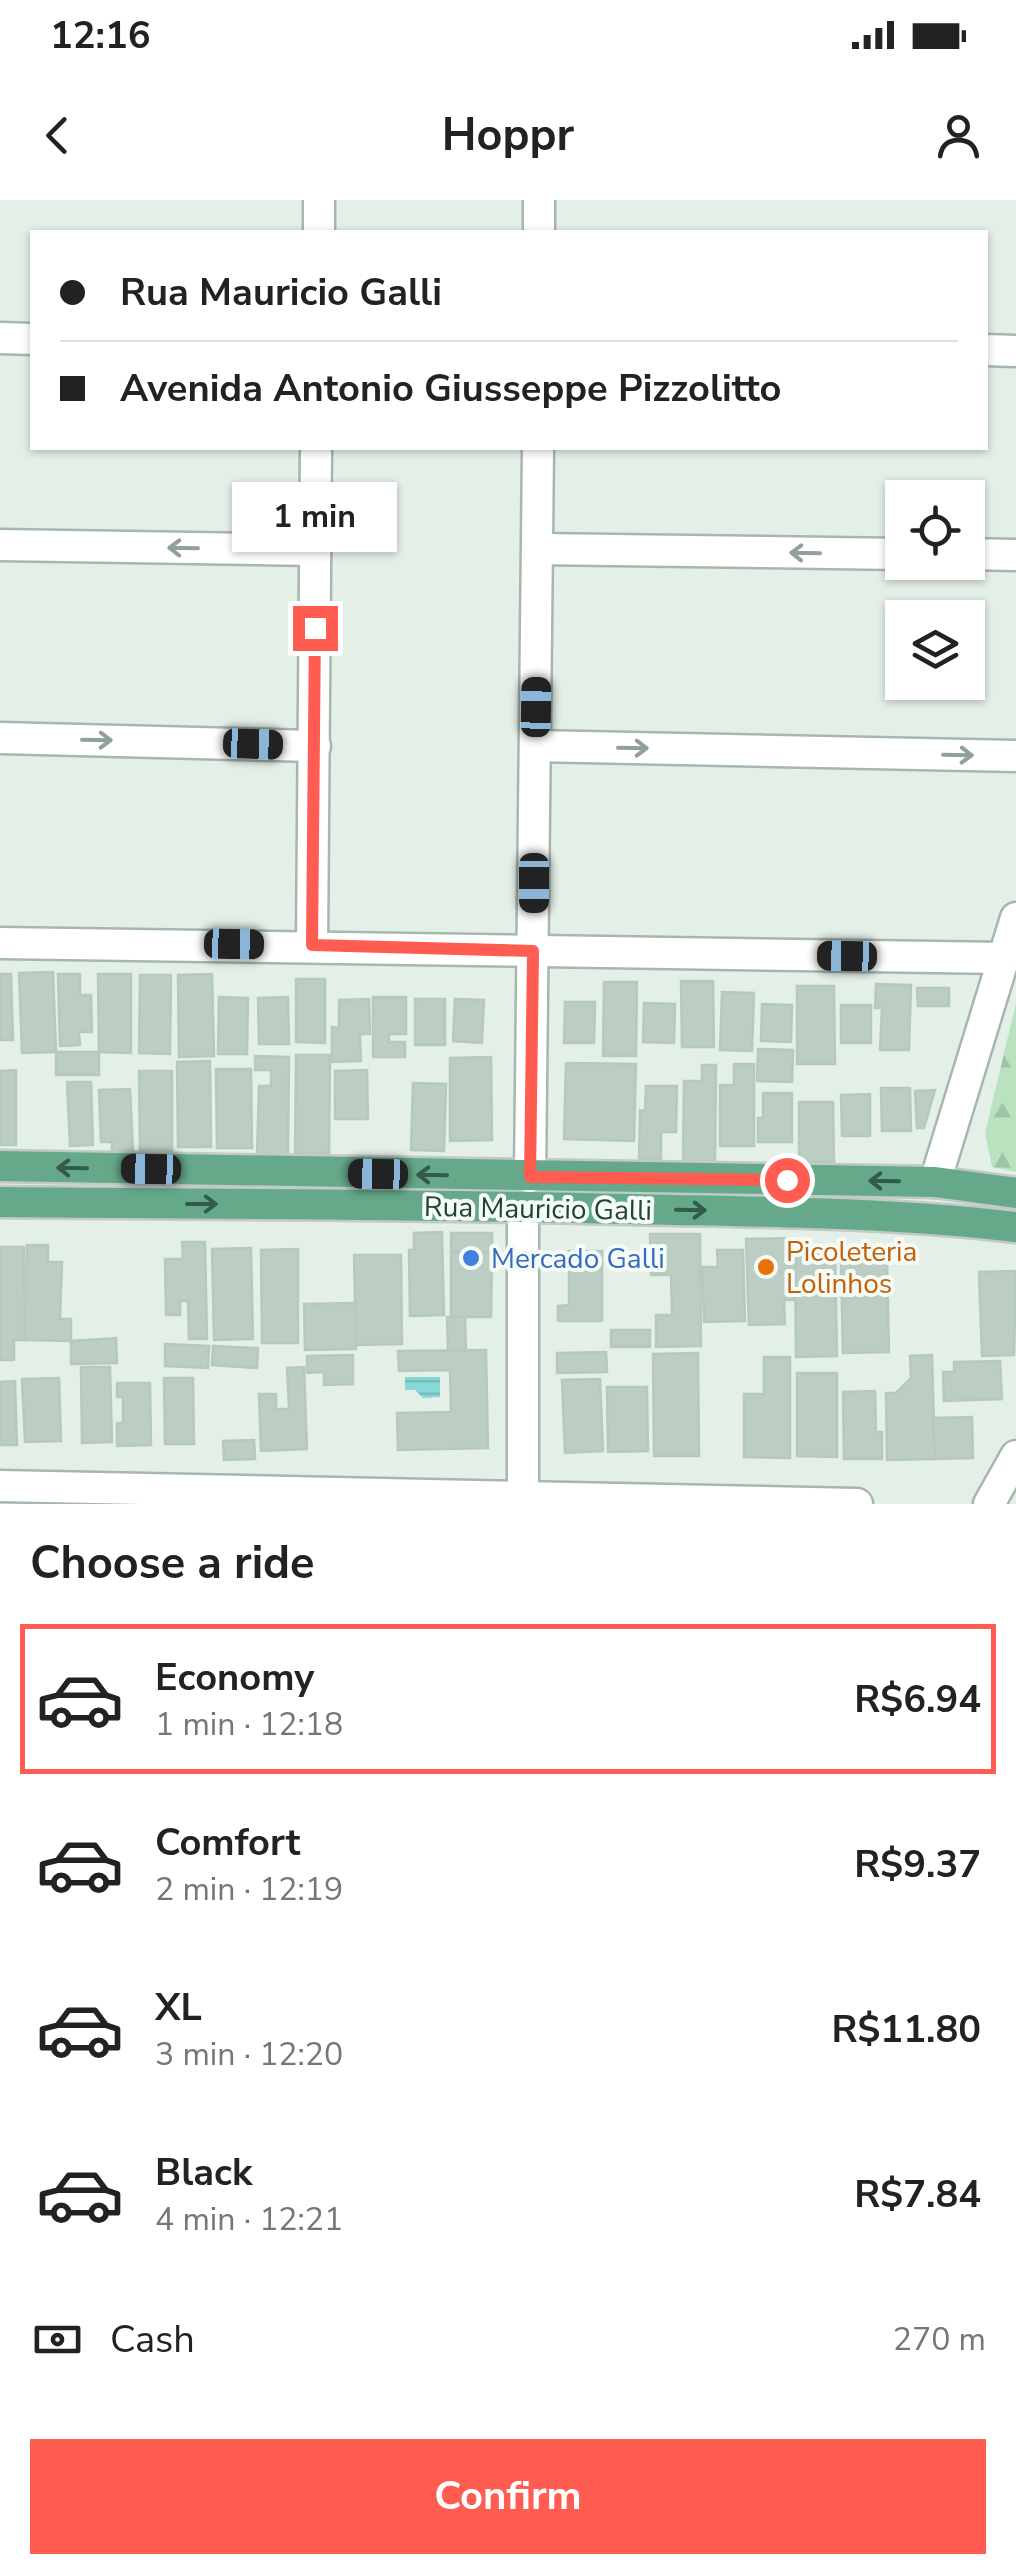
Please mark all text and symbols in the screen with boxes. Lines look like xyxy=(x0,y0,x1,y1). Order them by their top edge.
text: 12:16 xyxy=(50,10,151,61)
text: Hoppr xyxy=(442,105,574,166)
icon: back xyxy=(30,108,85,163)
icon: person xyxy=(931,108,986,163)
text: Rua Mauricio Galli xyxy=(120,267,442,318)
text: Avenida Antonio Giusseppe Pizzolitto xyxy=(120,363,782,414)
map controls xyxy=(885,480,985,700)
button: locate xyxy=(885,480,985,580)
callout: 1 min xyxy=(232,483,398,553)
text: 1 min xyxy=(273,495,356,538)
one-way arrow xyxy=(167,538,200,558)
one-way arrow xyxy=(790,543,822,562)
button: layers xyxy=(885,600,985,700)
route end xyxy=(293,606,338,651)
car xyxy=(520,677,552,737)
car xyxy=(222,728,284,760)
one-way arrow xyxy=(81,731,113,750)
one-way arrow xyxy=(616,738,648,758)
one-way arrow xyxy=(940,746,973,764)
car xyxy=(519,853,549,913)
car xyxy=(204,928,264,960)
car xyxy=(817,940,877,972)
car xyxy=(121,1153,181,1185)
one-way arrow xyxy=(57,1158,89,1177)
car xyxy=(348,1158,408,1190)
route start xyxy=(765,1158,810,1203)
one-way arrow xyxy=(417,1165,449,1184)
one-way arrow xyxy=(869,1172,902,1190)
street label: Rua Mauricio Galli xyxy=(424,1188,652,1230)
one-way arrow xyxy=(186,1194,218,1214)
one-way arrow xyxy=(674,1200,706,1220)
place label: Picoleteria Lolinhos xyxy=(786,1233,917,1303)
place label: Mercado Galli xyxy=(491,1240,665,1278)
marker: Mercado Galli xyxy=(460,1247,482,1269)
marker: Picoleteria Lolinhos xyxy=(755,1256,777,1278)
text: Choose a ride xyxy=(30,1533,315,1594)
text: Economy xyxy=(155,1652,314,1703)
icon: car xyxy=(35,1654,125,1744)
text: R$6.94 xyxy=(854,1674,981,1725)
text: 1 min · 12:18 xyxy=(155,1703,343,1746)
text: Comfort xyxy=(155,1817,300,1868)
icon: car xyxy=(35,1819,125,1909)
text: R$9.37 xyxy=(854,1839,981,1890)
text: 2 min · 12:19 xyxy=(155,1868,343,1911)
text: XL xyxy=(155,1982,202,2033)
icon: car xyxy=(35,1984,125,2074)
text: R$11.80 xyxy=(832,2004,981,2055)
text: 3 min · 12:20 xyxy=(155,2033,343,2076)
text: Black xyxy=(155,2147,252,2198)
icon: car xyxy=(35,2149,125,2239)
text: R$7.84 xyxy=(854,2169,981,2220)
text: 4 min · 12:21 xyxy=(155,2198,343,2241)
icon: cash xyxy=(30,2312,85,2367)
text: Cash xyxy=(110,2314,195,2365)
text: 270 m xyxy=(893,2318,986,2361)
button: Confirm xyxy=(30,2439,986,2554)

